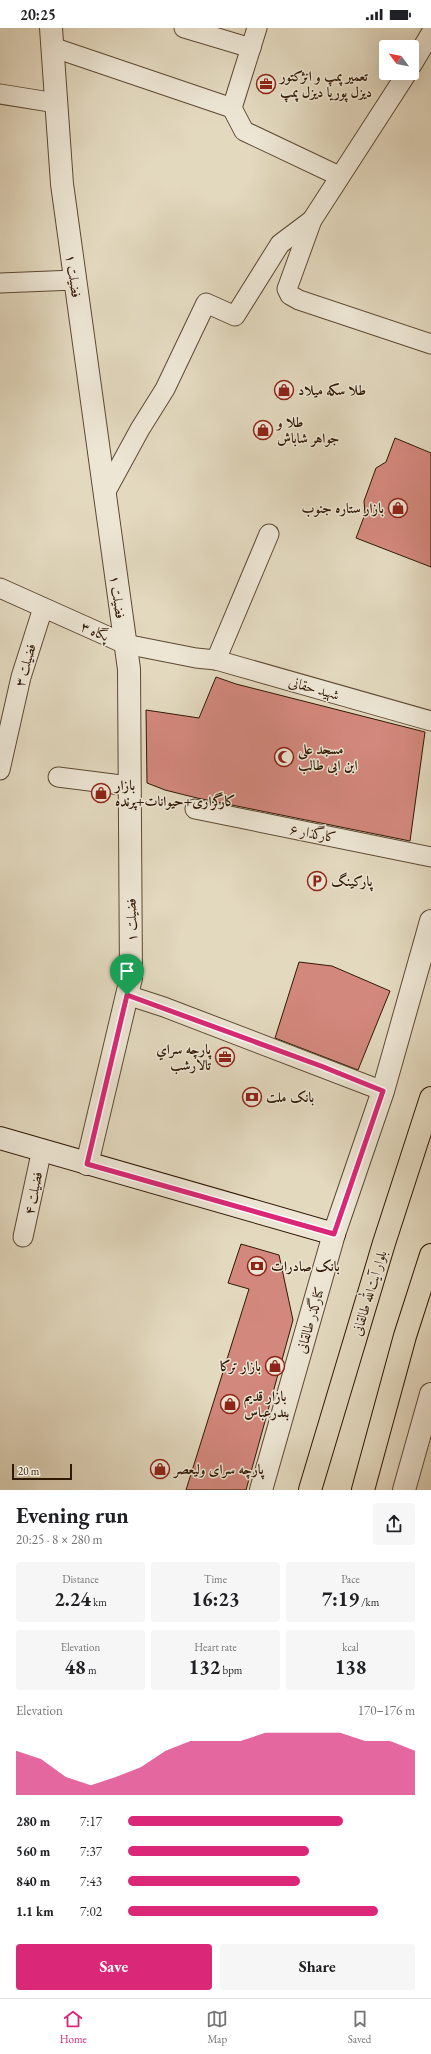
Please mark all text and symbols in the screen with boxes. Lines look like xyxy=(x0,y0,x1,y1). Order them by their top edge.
text: 20:25 xyxy=(20,5,56,24)
north arrow xyxy=(379,40,419,80)
map controls xyxy=(379,40,419,80)
place label: تعمیر پمپ و انژکتور دیزل پوریا دیزل پمپ xyxy=(278,67,372,103)
office icon: تعمیر پمپ و انژکتور دیزل پوریا دیزل پمپ xyxy=(255,73,277,95)
street label: فضیلت ۱ xyxy=(62,253,86,299)
shop icon: طلا سکه میلاد xyxy=(273,379,295,401)
place label: طلا سکه میلاد xyxy=(298,381,366,399)
place label: طلا و جواهر شاباش xyxy=(275,413,339,448)
shop icon: طلا و جواهر شاباش xyxy=(252,419,274,441)
shop icon: بازار ستاره جنوب xyxy=(387,497,409,519)
place label: بازار ستاره جنوب xyxy=(302,499,384,517)
street label: فضیلت ۱ xyxy=(106,574,130,620)
street label: پگاه ۳ xyxy=(77,617,113,647)
street label: فضیلت ۳ xyxy=(10,641,40,689)
street label: شهید حقانی xyxy=(286,672,342,705)
place label: مسجد علی ابن ابی طالب xyxy=(297,740,358,776)
mosque icon: مسجد علی ابن ابی طالب xyxy=(273,746,295,768)
place label: بازار کارگزاری+حیوانات+پرنده xyxy=(113,776,236,811)
shop icon: بازار کارگزاری+حیوانات+پرنده xyxy=(90,782,112,804)
street label: کارگذار ۶ xyxy=(288,819,338,846)
parking icon: پارکینگ xyxy=(306,870,328,892)
place label: پارکینگ xyxy=(331,872,374,892)
street label: فضیلت ۱ xyxy=(122,898,140,942)
pin xyxy=(110,954,144,995)
icon: arrive xyxy=(116,960,138,982)
place label: پارچه سراي تالارشب xyxy=(156,1040,212,1075)
office icon: پارچه سراي تالارشب xyxy=(214,1046,236,1068)
bank icon: بانک ملت xyxy=(241,1086,263,1108)
place label: بانک ملت xyxy=(266,1088,315,1106)
street label: فضیلت ۴ xyxy=(20,1170,46,1216)
street label: بلوار آیت‌الله طالقانی xyxy=(346,1247,391,1338)
bank icon: بانک صادرات xyxy=(246,1255,268,1277)
place label: بانک صادرات xyxy=(271,1257,340,1275)
street label: کنارگذر طالقانی xyxy=(291,1284,328,1355)
shop icon: بازار ترکا xyxy=(264,1355,286,1377)
place label: بازار ترکا xyxy=(220,1357,261,1375)
place label: بازار قدیم بندرعباس xyxy=(244,1387,289,1421)
shop icon: بازار قدیم بندرعباس xyxy=(219,1393,241,1415)
shop icon: پارچه سرای ولیعصر xyxy=(149,1458,171,1480)
place label: پارچه سرای ولیعصر xyxy=(172,1460,265,1480)
scale bar xyxy=(12,1462,72,1481)
text: 20 m xyxy=(18,1464,39,1478)
text: Evening run xyxy=(16,1501,129,1530)
button: share xyxy=(373,1503,415,1545)
text: 20:25 · 8 × 280 m xyxy=(16,1531,103,1548)
text: Distance xyxy=(62,1572,99,1586)
text: Time xyxy=(204,1572,227,1586)
text: Pace xyxy=(341,1572,360,1586)
text: 2.24 xyxy=(54,1586,91,1612)
text: 16:23 xyxy=(192,1586,239,1612)
text: 7:19 xyxy=(322,1586,359,1612)
text: km xyxy=(91,1595,107,1609)
text: /km xyxy=(359,1595,379,1609)
text: Elevation xyxy=(61,1640,100,1654)
text: Heart rate xyxy=(194,1640,237,1654)
text: kcal xyxy=(342,1640,359,1654)
text: 48 xyxy=(65,1654,86,1680)
text: 132 xyxy=(189,1654,220,1680)
text: 138 xyxy=(335,1654,366,1680)
text: m xyxy=(86,1663,96,1677)
text: bpm xyxy=(220,1663,242,1677)
text: Elevation xyxy=(16,1702,63,1719)
text: 170–176 m xyxy=(358,1702,415,1719)
text: 280 m xyxy=(16,1813,50,1830)
text: 7:17 xyxy=(80,1813,102,1830)
text: 560 m xyxy=(16,1843,50,1860)
text: 7:37 xyxy=(80,1843,102,1860)
text: 840 m xyxy=(16,1873,50,1890)
text: 7:43 xyxy=(80,1873,102,1890)
text: 1.1 km xyxy=(16,1903,54,1920)
text: 7:02 xyxy=(80,1903,102,1920)
button: Save xyxy=(16,1944,212,1990)
button: Share xyxy=(220,1944,415,1990)
tab: Home xyxy=(60,2008,87,2046)
tab: Map xyxy=(206,2008,228,2046)
tab: Saved xyxy=(348,2008,371,2046)

